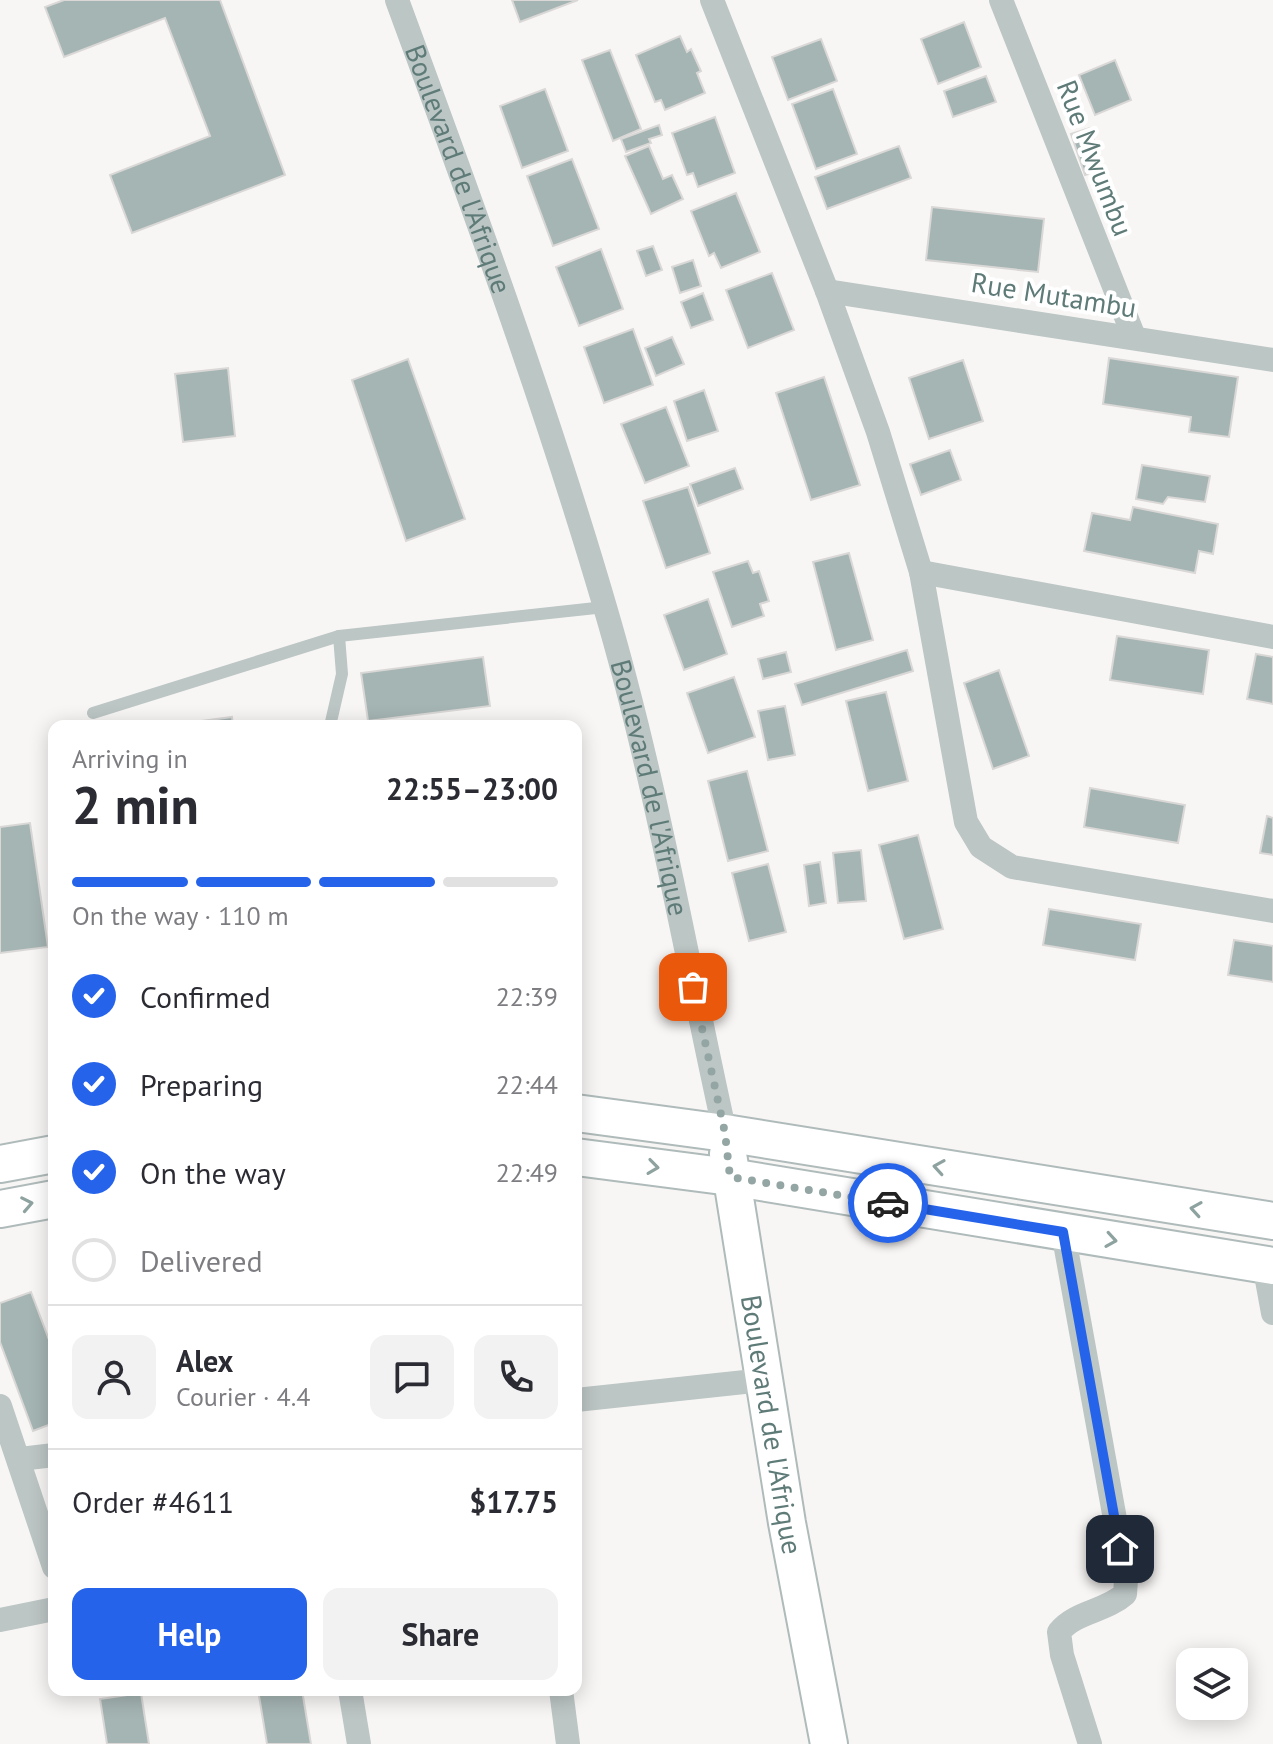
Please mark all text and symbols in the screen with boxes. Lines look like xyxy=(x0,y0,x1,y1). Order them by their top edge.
street label: Boulevard de l'Afrique xyxy=(397,39,521,298)
street label: Rue Mwumbu xyxy=(1049,75,1142,241)
street label: Rue Mutambu xyxy=(969,263,1139,326)
street label: Boulevard de l'Afrique xyxy=(603,655,698,919)
text: Arriving in xyxy=(72,742,188,775)
text: 22:55–23:00 xyxy=(386,769,558,808)
text: 2 min xyxy=(72,771,199,838)
text: On the way · 110 m xyxy=(72,899,289,932)
pin xyxy=(659,953,727,1021)
icon: bag xyxy=(671,965,715,1009)
icon: check xyxy=(72,974,116,1018)
text: Confirmed xyxy=(140,977,271,1016)
text: 22:39 xyxy=(496,980,558,1013)
icon: check xyxy=(72,1062,116,1106)
text: Preparing xyxy=(140,1065,263,1104)
text: 22:44 xyxy=(496,1068,558,1101)
icon: check xyxy=(72,1150,116,1194)
text: On the way xyxy=(140,1153,286,1192)
text: 22:49 xyxy=(496,1156,558,1189)
one-way arrow xyxy=(646,1158,660,1175)
one-way arrow xyxy=(932,1160,946,1177)
courier xyxy=(848,1163,928,1243)
icon: car xyxy=(866,1181,910,1225)
one-way arrow xyxy=(20,1196,34,1213)
one-way arrow xyxy=(1189,1201,1203,1218)
one-way arrow xyxy=(1104,1230,1118,1247)
text: Delivered xyxy=(140,1241,263,1280)
street label: Boulevard de l'Afrique xyxy=(733,1292,812,1557)
button: person xyxy=(72,1335,156,1419)
button: chat xyxy=(370,1335,454,1419)
button: phone xyxy=(474,1335,558,1419)
text: Alex xyxy=(176,1341,233,1380)
text: Courier · 4.4 xyxy=(176,1380,310,1413)
text: Order #4611 xyxy=(72,1482,234,1521)
text: $17.75 xyxy=(469,1482,558,1521)
pin xyxy=(1086,1515,1154,1583)
icon: home xyxy=(1098,1527,1142,1571)
button: Help xyxy=(72,1588,307,1680)
button: Share xyxy=(323,1588,558,1680)
map controls xyxy=(1176,1648,1248,1720)
button: layers xyxy=(1176,1648,1248,1720)

